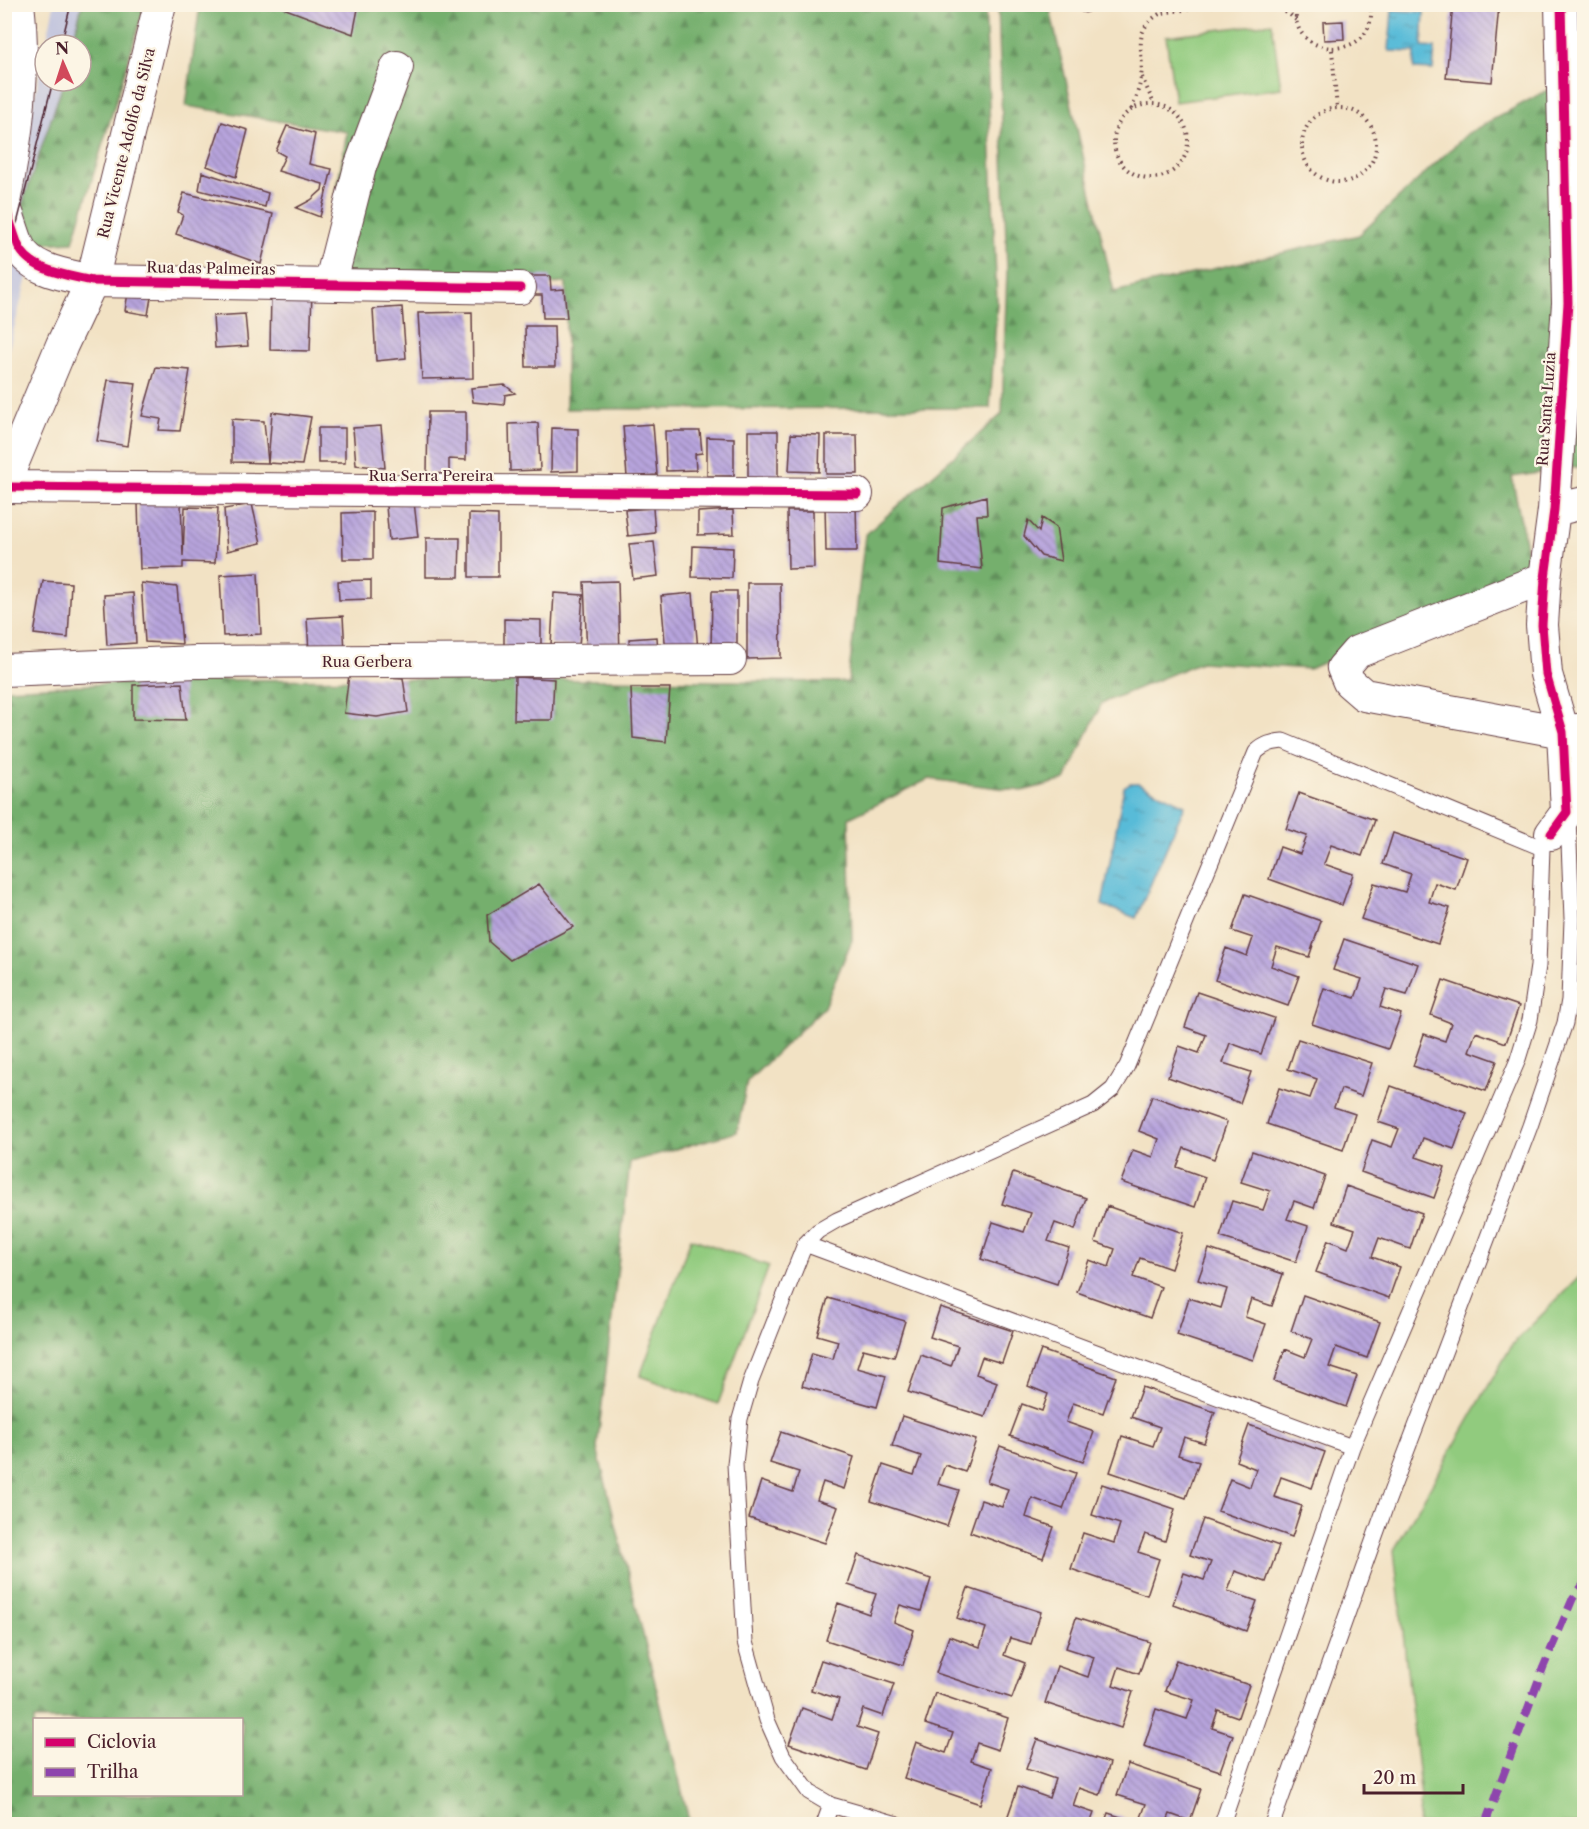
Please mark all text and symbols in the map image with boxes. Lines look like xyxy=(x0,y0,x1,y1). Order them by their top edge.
north arrow xyxy=(33,33,93,93)
text: N xyxy=(55,38,70,58)
street label: Rua Vicente Adolfo da Silva xyxy=(93,46,159,240)
street label: Rua das Palmeiras xyxy=(146,257,276,279)
street label: Rua Santa Luzia xyxy=(1533,351,1559,467)
street label: Rua Serra Pereira xyxy=(369,466,493,485)
street label: Rua Gerbera xyxy=(322,652,412,671)
legend xyxy=(33,1718,243,1796)
text: Ciclovia xyxy=(87,1731,157,1753)
scale bar xyxy=(1364,1757,1463,1795)
text: Trilha xyxy=(87,1761,139,1783)
text: 20 m xyxy=(1373,1767,1417,1789)

